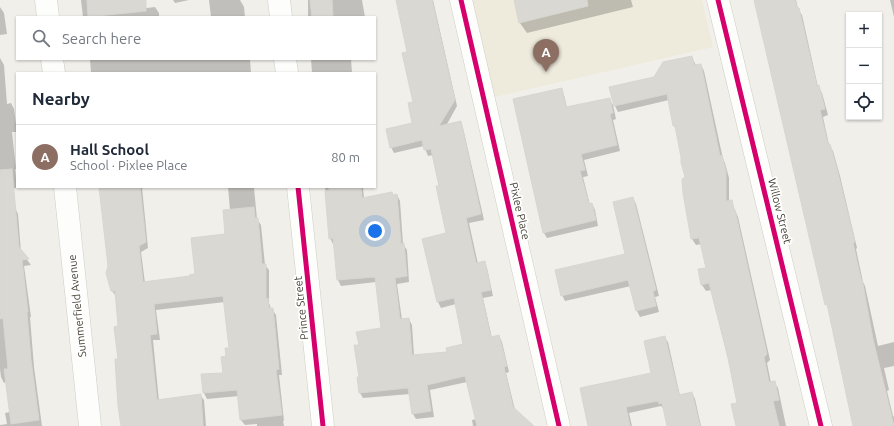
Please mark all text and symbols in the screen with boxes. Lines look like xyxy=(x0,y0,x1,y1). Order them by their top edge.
map controls xyxy=(846,12,882,120)
button: + xyxy=(846,12,882,48)
search box xyxy=(16,16,376,60)
icon: search xyxy=(30,27,52,49)
text: Search here xyxy=(62,30,141,47)
pin: A xyxy=(533,39,559,72)
button: − xyxy=(846,48,882,84)
button: locate xyxy=(846,84,882,120)
text: Nearby xyxy=(32,89,90,108)
text: Hall School xyxy=(70,141,149,158)
text: A xyxy=(40,150,50,164)
text: 80 m xyxy=(331,150,360,164)
text: School · Pixlee Place xyxy=(70,158,187,172)
street label: Willow Street xyxy=(766,177,794,246)
street label: Pixlee Place xyxy=(508,181,532,241)
your location xyxy=(365,221,385,241)
street label: Summerfield Avenue xyxy=(66,254,88,358)
street label: Prince Street xyxy=(292,275,310,340)

